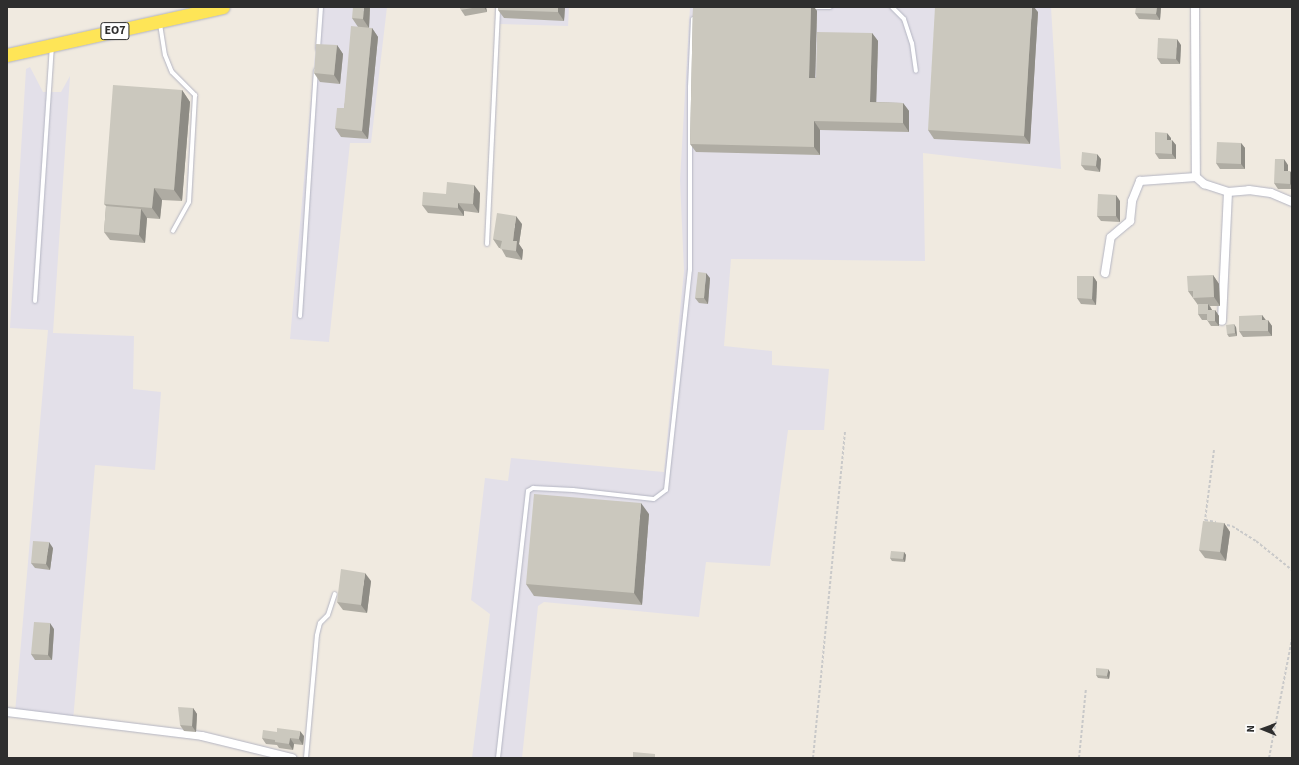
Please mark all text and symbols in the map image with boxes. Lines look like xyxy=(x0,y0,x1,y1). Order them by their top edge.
road number: ΕΟ7 xyxy=(100,21,130,41)
north arrow xyxy=(1243,709,1283,749)
text: N xyxy=(1243,725,1258,733)

